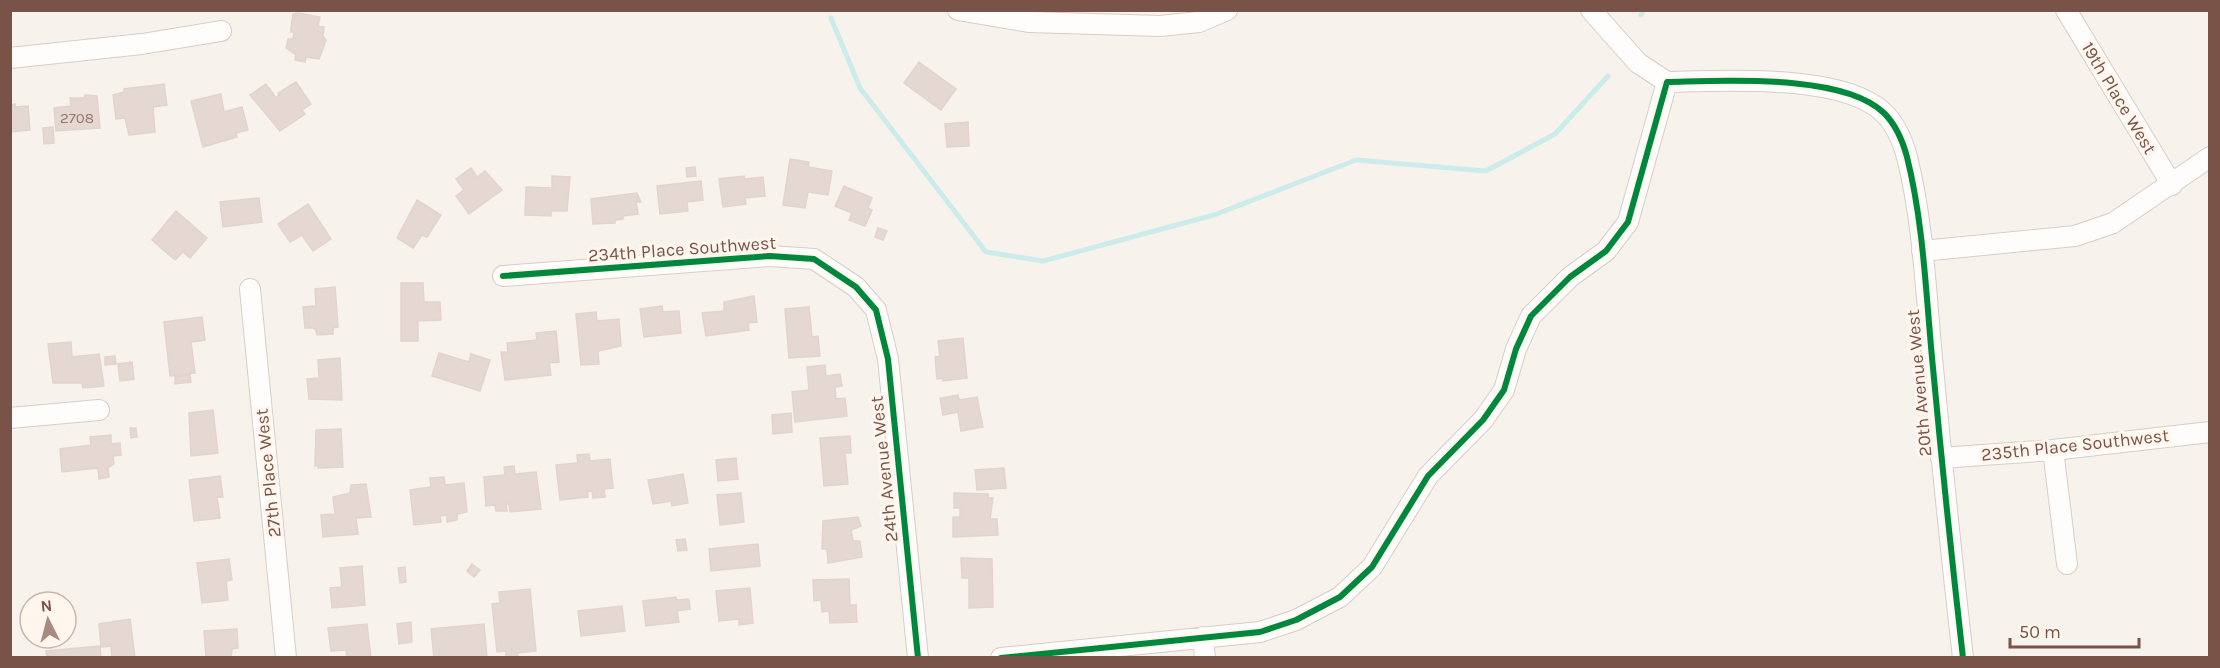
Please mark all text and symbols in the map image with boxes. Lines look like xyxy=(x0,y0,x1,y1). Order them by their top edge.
street label: 19th Place West xyxy=(2077,38,2161,158)
house number: 2708 xyxy=(60,109,94,127)
street label: 234th Place Southwest xyxy=(587,231,777,267)
street label: 20th Avenue West xyxy=(1902,308,1936,457)
street label: 24th Avenue West xyxy=(865,395,903,543)
street label: 27th Place West xyxy=(250,407,286,539)
street label: 235th Place Southwest xyxy=(1980,424,2170,466)
north arrow xyxy=(18,590,78,650)
text: N xyxy=(40,596,53,616)
scale bar xyxy=(2010,611,2139,649)
text: 50 m xyxy=(2019,621,2061,643)

